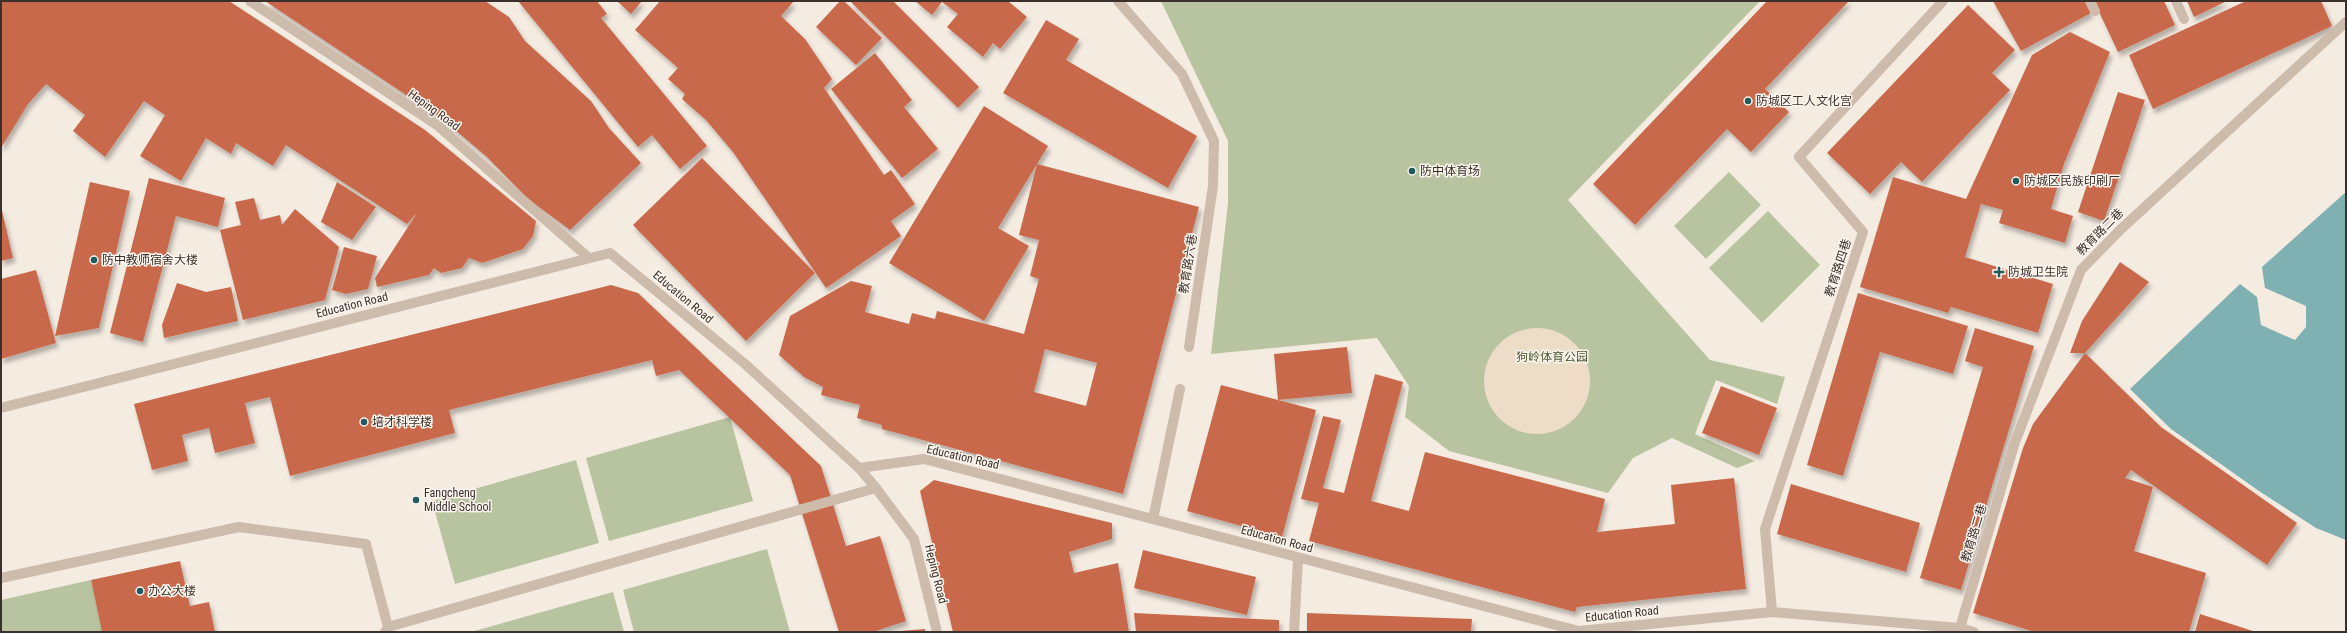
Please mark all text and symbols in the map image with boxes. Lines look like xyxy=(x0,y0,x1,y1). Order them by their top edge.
street label: Heping Road xyxy=(405,87,463,133)
place label: 防城区工人文化宫 xyxy=(1756,94,1852,108)
marker: 防城区工人文化宫 xyxy=(1743,96,1753,106)
place label: 防中体育场 xyxy=(1420,164,1480,178)
marker: 防中体育场 xyxy=(1407,166,1417,176)
place label: 防城区民族印刷厂 xyxy=(2024,174,2120,188)
marker: 防城区民族印刷厂 xyxy=(2011,176,2021,186)
street label: 教育路二巷 xyxy=(2074,206,2126,258)
street label: 教育路六巷 xyxy=(1176,233,1200,295)
street label: 教育路四巷 xyxy=(1822,237,1854,299)
place label: 防中教师宿舍大楼 xyxy=(102,253,198,267)
marker: 防中教师宿舍大楼 xyxy=(89,255,99,265)
place label: 防城卫生院 xyxy=(2008,265,2068,279)
marker: 防城卫生院 xyxy=(1993,266,2005,278)
street label: Education Road xyxy=(650,268,716,326)
street label: Education Road xyxy=(314,289,390,321)
park label: 狗岭体育公园 xyxy=(1516,350,1588,364)
place label: 培才科学楼 xyxy=(372,415,432,429)
marker: 培才科学楼 xyxy=(359,417,369,427)
street label: Education Road xyxy=(925,442,1001,472)
place label: Fangcheng Middle School xyxy=(424,486,491,514)
marker: Fangcheng Middle School xyxy=(411,495,421,505)
street label: 教育路二巷 xyxy=(1959,502,1989,564)
street label: Education Road xyxy=(1240,523,1315,555)
street label: Heping Road xyxy=(922,543,950,605)
place label: 办公大楼 xyxy=(148,584,196,598)
marker: 办公大楼 xyxy=(135,586,145,596)
street label: Education Road xyxy=(1585,603,1660,625)

